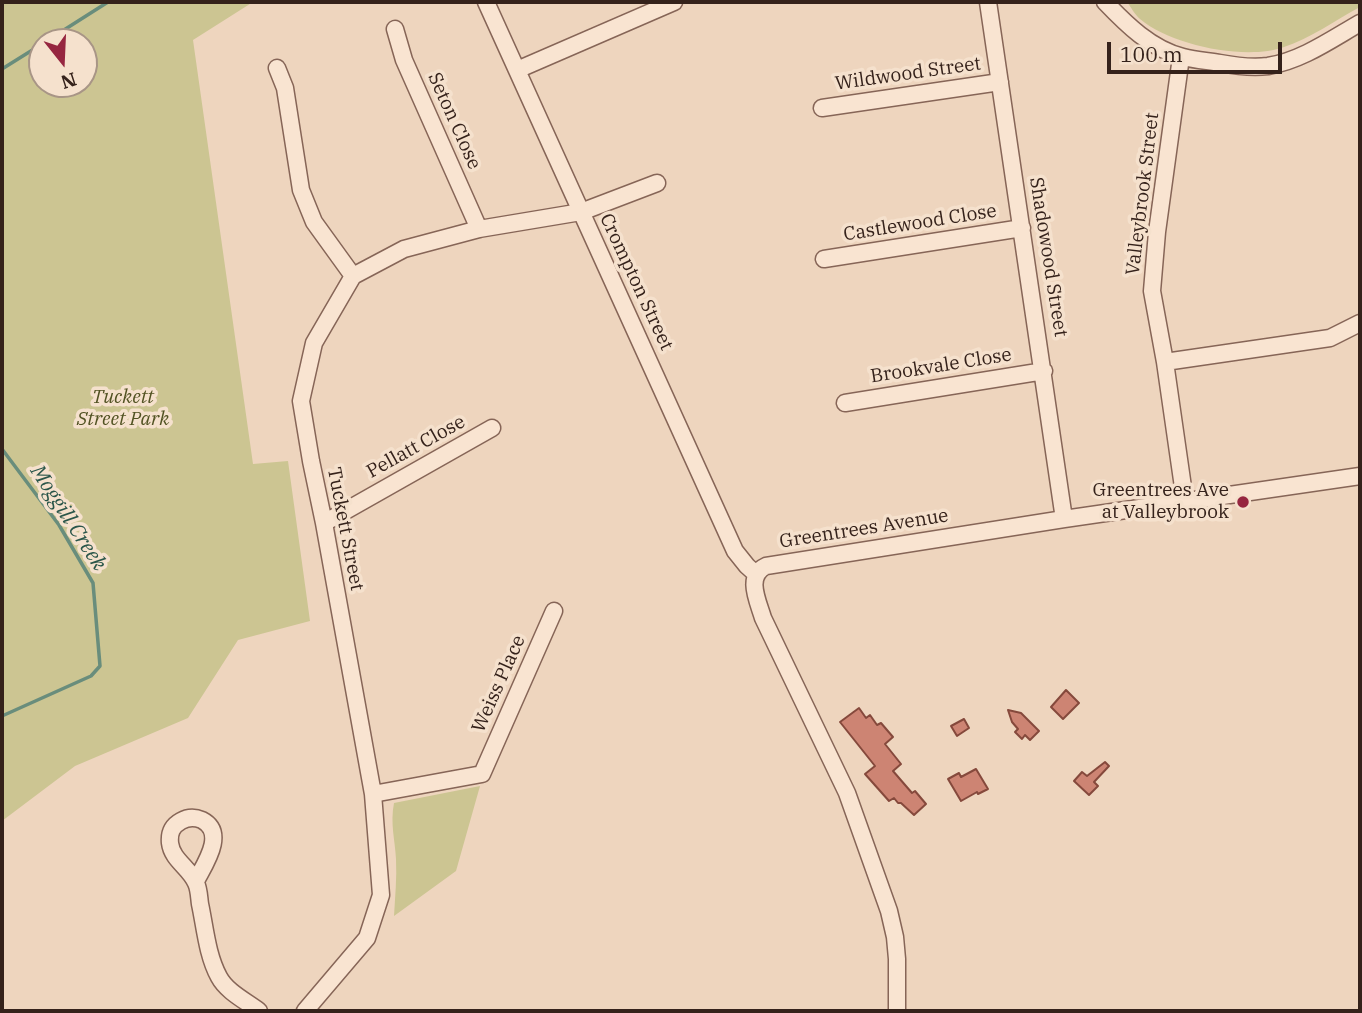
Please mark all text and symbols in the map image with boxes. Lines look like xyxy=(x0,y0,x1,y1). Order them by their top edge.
north arrow xyxy=(28,28,98,98)
scale bar xyxy=(1110,28,1285,72)
text: 100 m xyxy=(1120,40,1183,68)
street label: Wildwood Street xyxy=(834,52,982,96)
text: N xyxy=(58,67,80,95)
street label: Seton Close xyxy=(423,69,485,173)
street label: Valleybrook Street xyxy=(1122,111,1164,277)
street label: Shadowood Street xyxy=(1024,176,1072,338)
street label: Castlewood Close xyxy=(842,200,998,246)
street label: Crompton Street xyxy=(594,210,678,354)
street label: Brookvale Close xyxy=(869,344,1013,388)
park label: Tuckett Street Park xyxy=(77,387,169,431)
street label: Pellatt Close xyxy=(363,411,469,483)
water label: Moggill Creek xyxy=(25,461,111,575)
street label: Tuckett Street xyxy=(322,465,368,593)
place label: Greentrees Ave at Valleybrook xyxy=(1093,480,1229,524)
marker: Greentrees Ave at Valleybrook xyxy=(1235,494,1251,510)
street label: Greentrees Avenue xyxy=(778,504,950,554)
street label: Weiss Place xyxy=(467,632,531,736)

